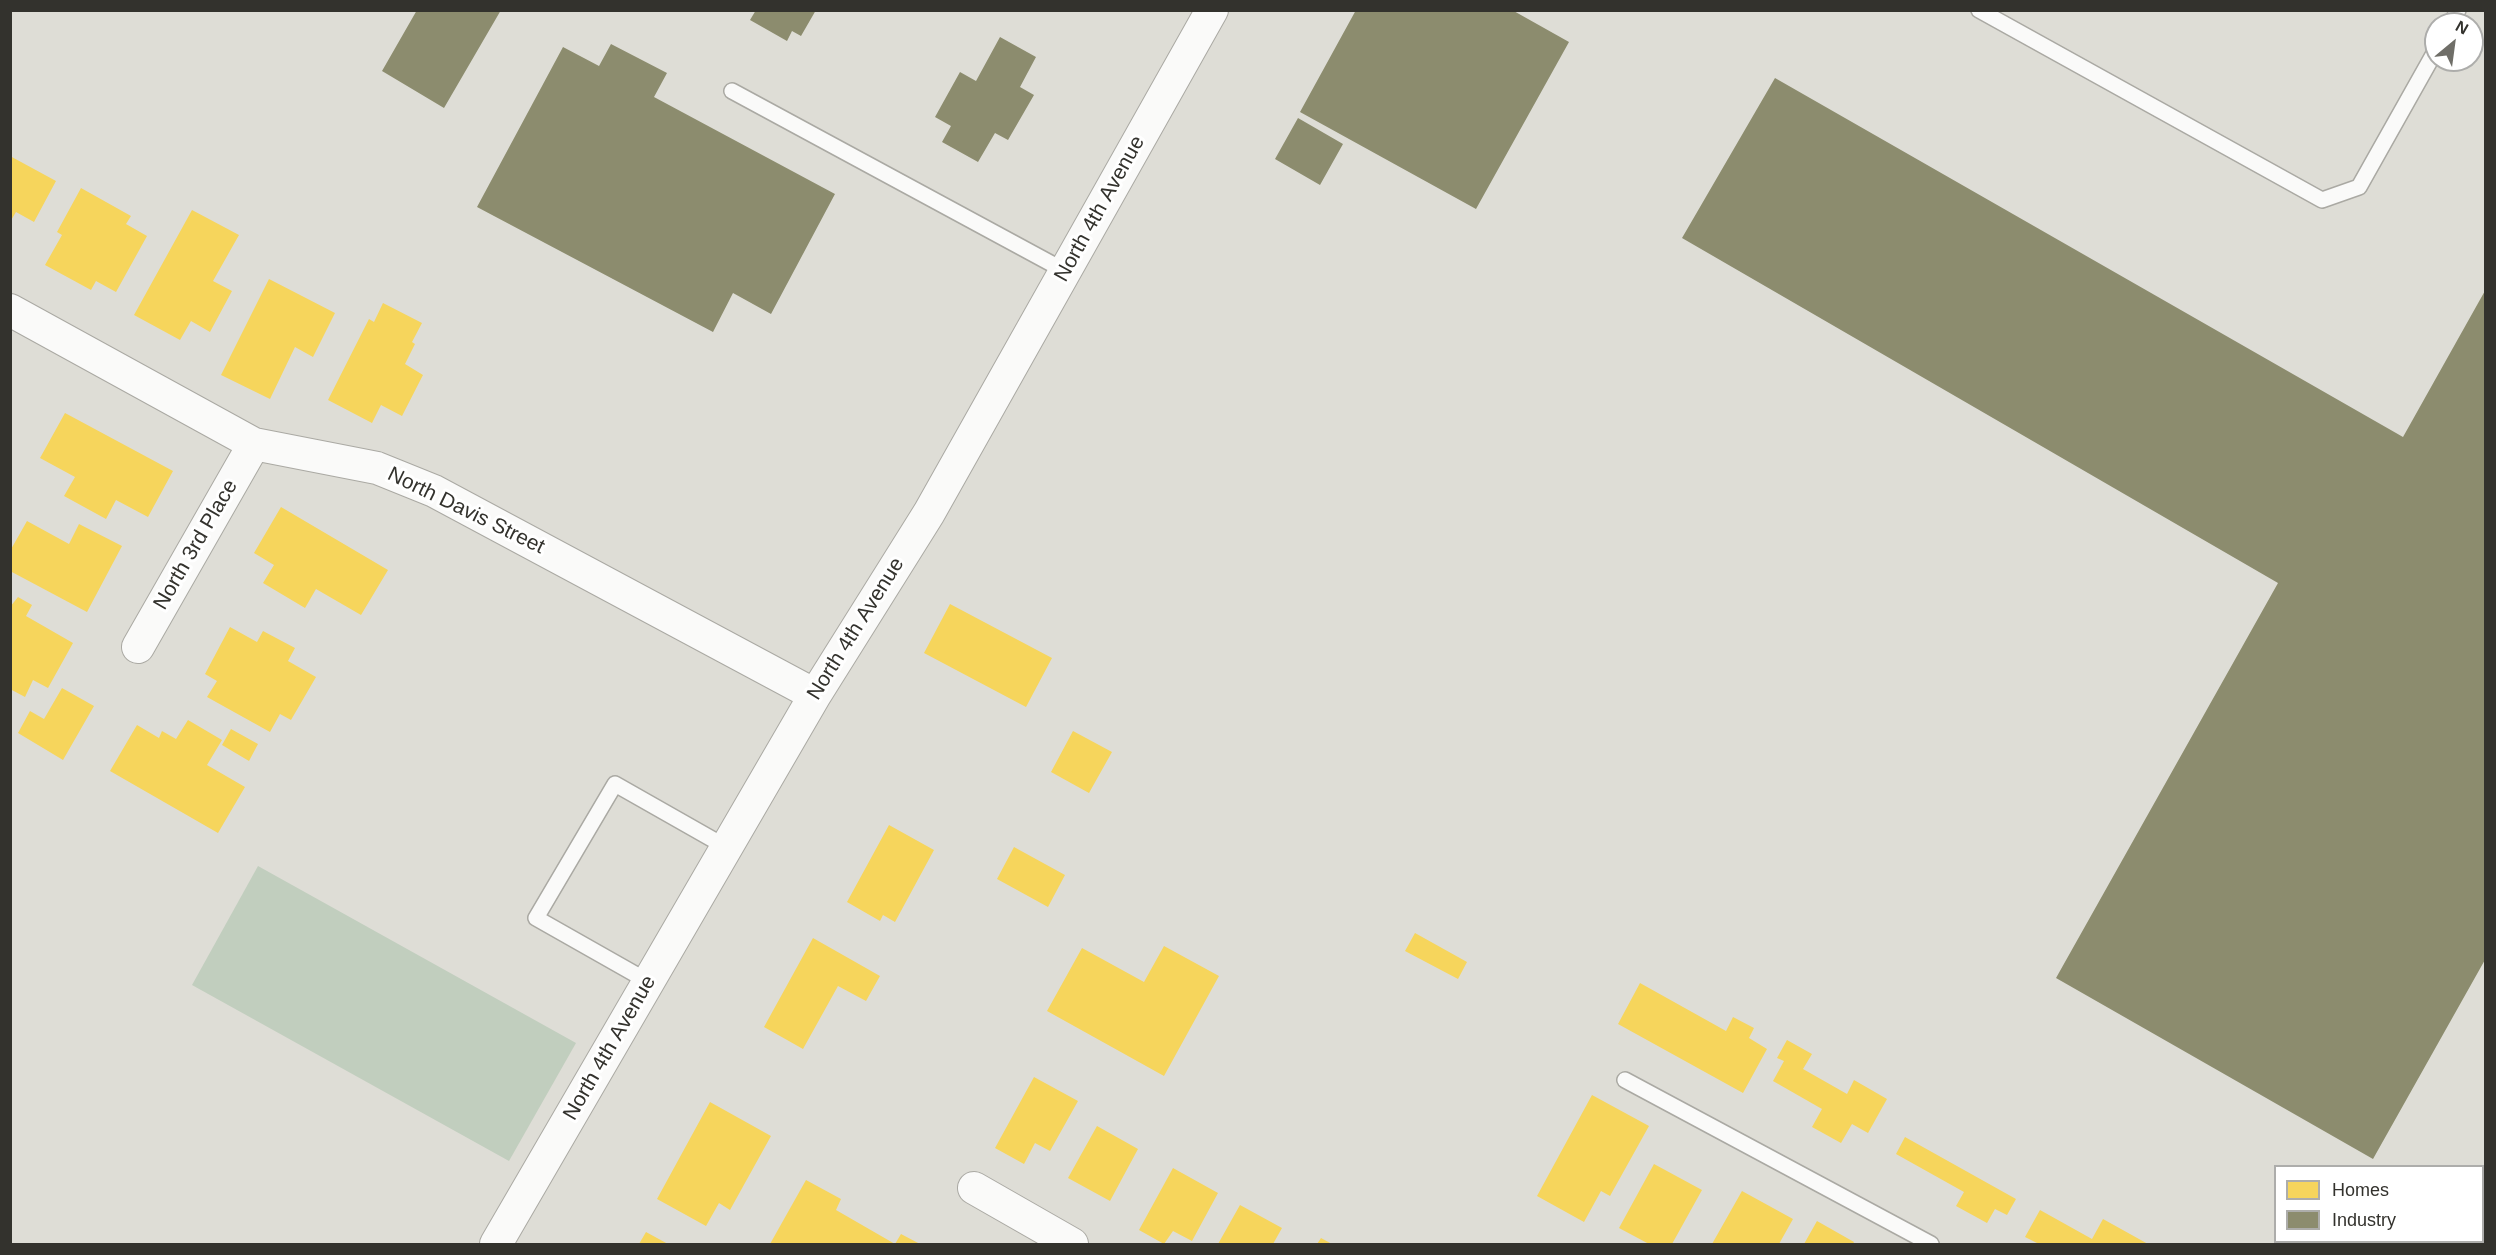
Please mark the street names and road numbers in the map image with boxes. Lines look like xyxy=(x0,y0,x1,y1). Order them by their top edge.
street label: North 4th Avenue xyxy=(1049,132,1151,286)
street label: North Davis Street xyxy=(383,462,549,560)
street label: North 3rd Place xyxy=(149,476,243,614)
street label: North 4th Avenue xyxy=(802,553,910,705)
street label: North 4th Avenue xyxy=(558,971,662,1125)

